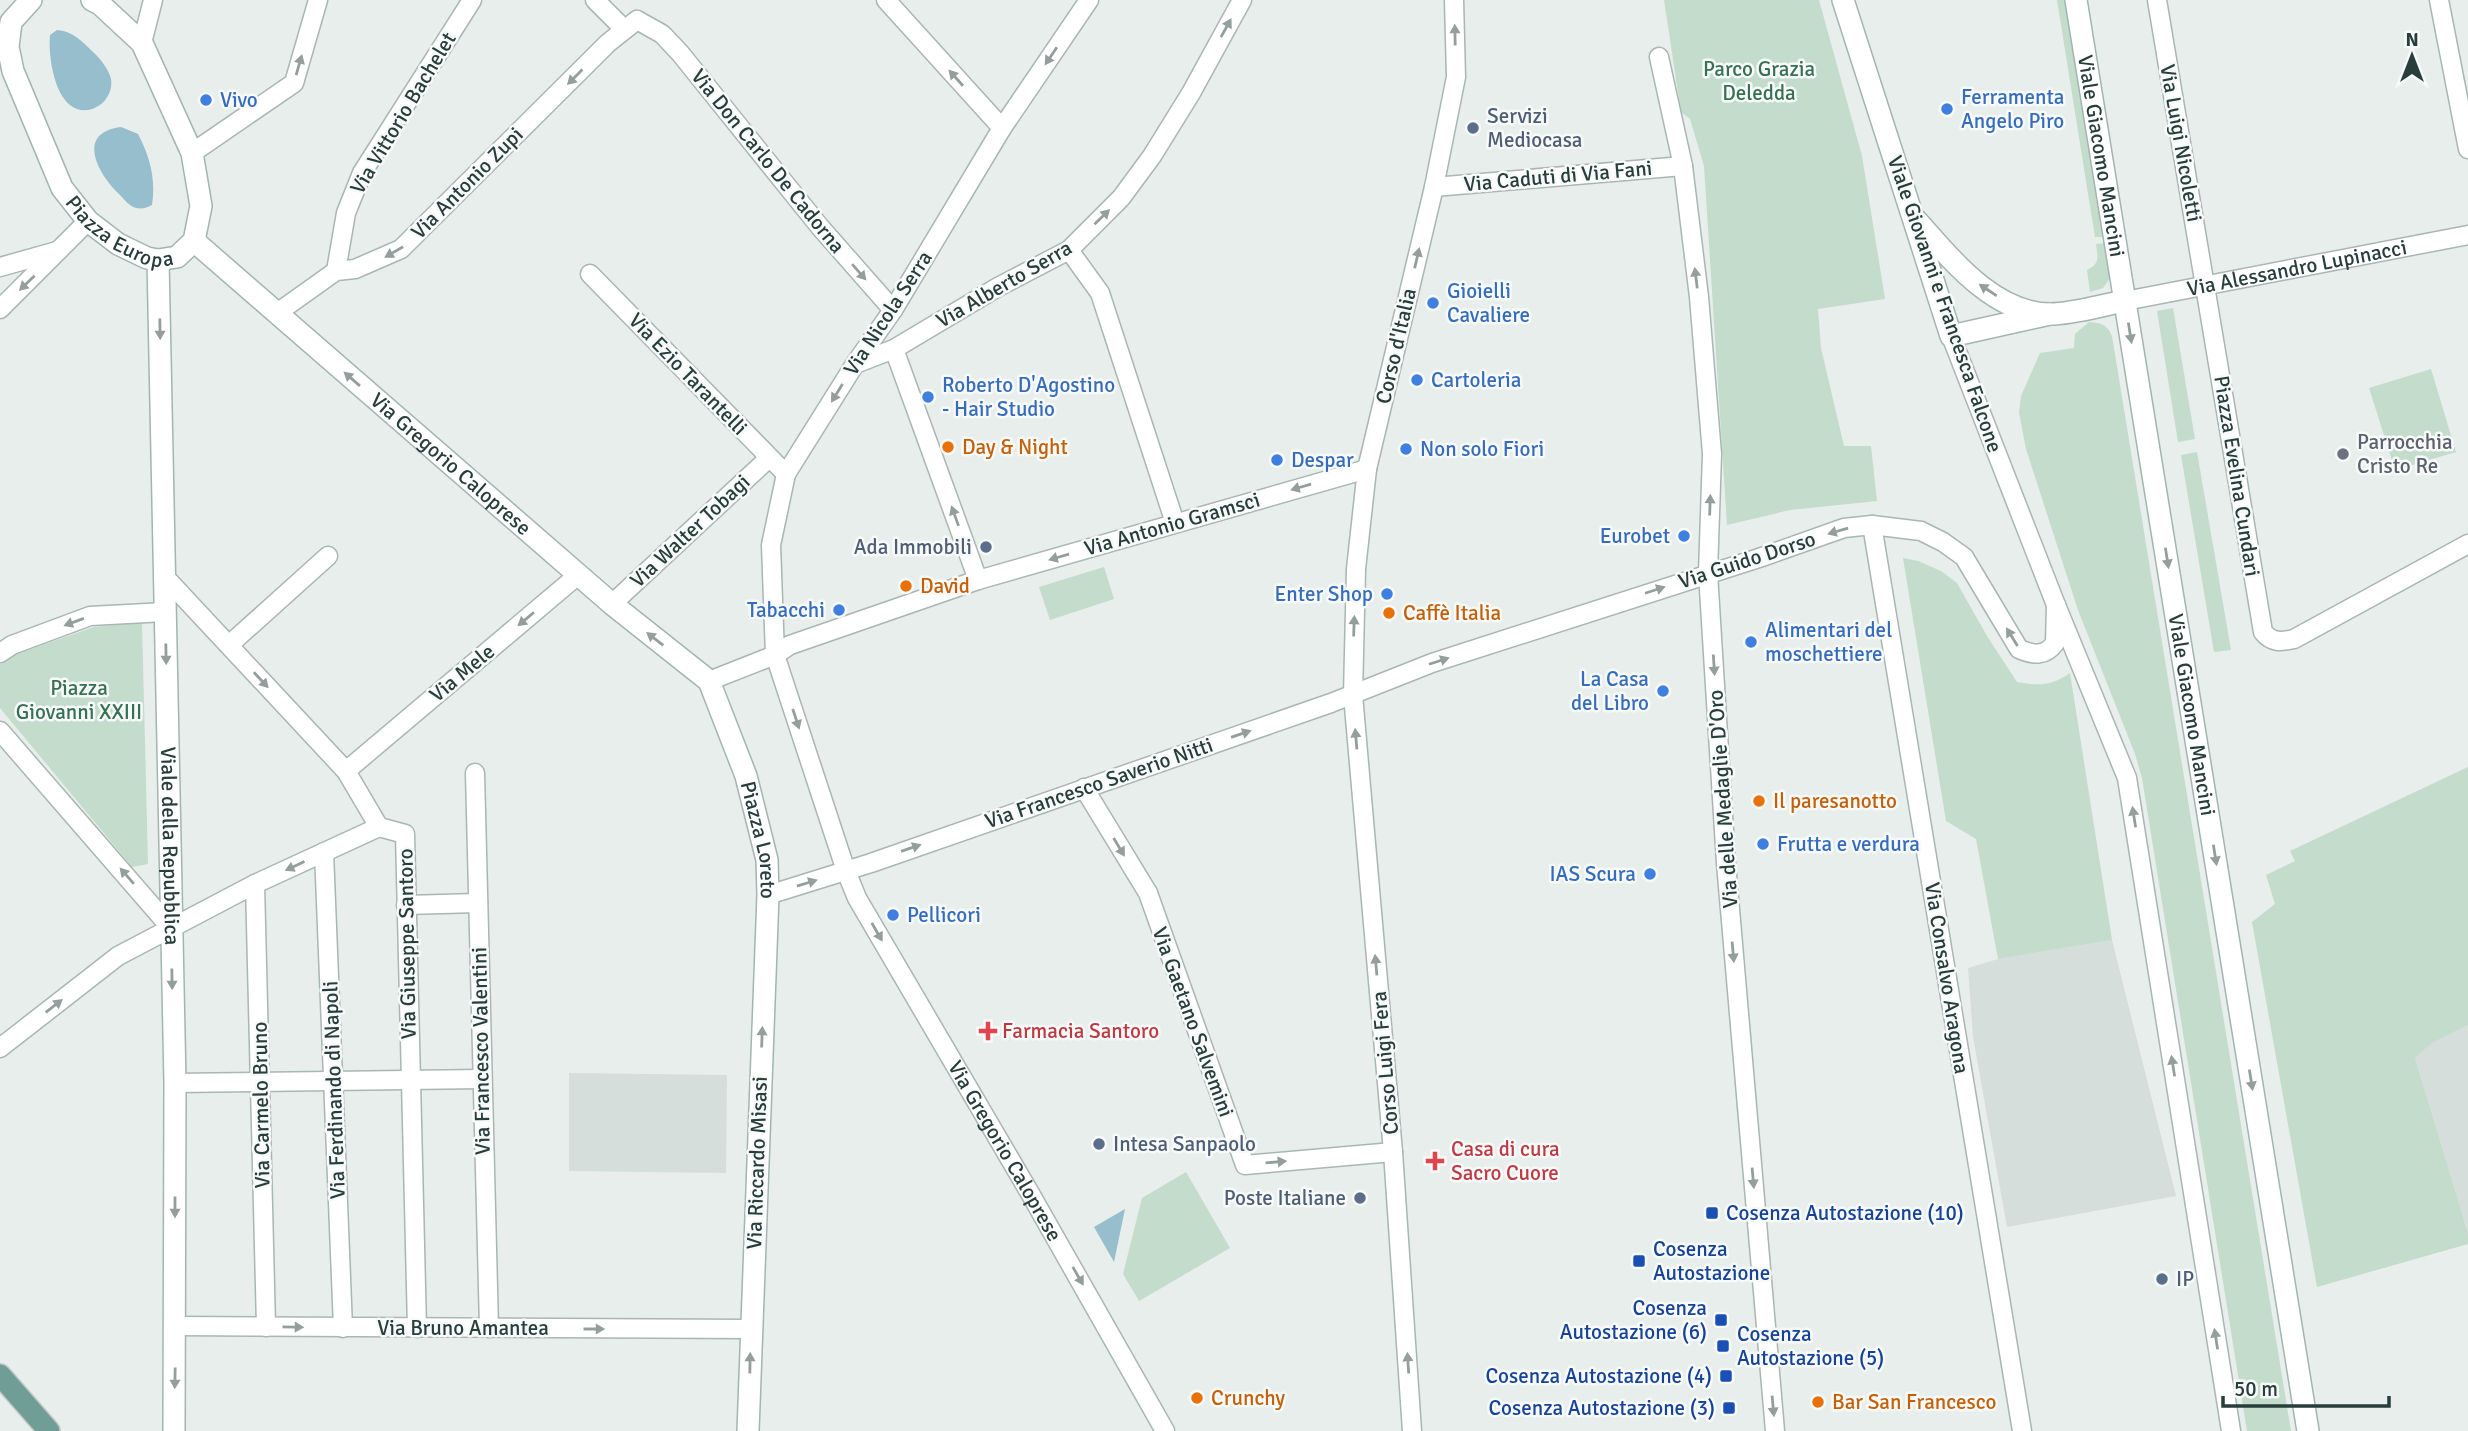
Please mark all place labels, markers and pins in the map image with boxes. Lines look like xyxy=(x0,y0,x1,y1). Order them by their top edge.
place label: Ferramenta Angelo Piro xyxy=(1961,84,2065,134)
place label: Vivo xyxy=(220,87,258,113)
marker: Vivo xyxy=(198,92,214,108)
marker: Ferramenta Angelo Piro xyxy=(1939,101,1955,117)
place label: Servizi Mediocasa xyxy=(1487,103,1583,153)
marker: Servizi Mediocasa xyxy=(1465,120,1481,136)
place label: Gioielli Cavaliere xyxy=(1447,278,1530,328)
marker: Gioielli Cavaliere xyxy=(1425,295,1441,311)
place label: Cartoleria xyxy=(1431,367,1521,393)
place label: Roberto D'Agostino - Hair Studio xyxy=(942,372,1115,422)
marker: Cartoleria xyxy=(1409,372,1425,388)
marker: Roberto D'Agostino - Hair Studio xyxy=(920,389,936,405)
place label: Parrocchia Cristo Re xyxy=(2357,429,2453,479)
place label: Day & Night xyxy=(962,434,1068,460)
place label: Non solo Fiori xyxy=(1420,436,1544,462)
marker: Day & Night xyxy=(940,439,956,455)
marker: Non solo Fiori xyxy=(1398,441,1414,457)
marker: Parrocchia Cristo Re xyxy=(2335,446,2351,462)
place label: Despar xyxy=(1291,447,1354,473)
marker: Despar xyxy=(1269,452,1285,468)
place label: Eurobet xyxy=(1600,523,1670,549)
marker: Eurobet xyxy=(1676,528,1692,544)
place label: Ada Immobili xyxy=(854,534,972,560)
marker: Ada Immobili xyxy=(978,539,994,555)
place label: David xyxy=(920,573,970,599)
marker: David xyxy=(898,578,914,594)
place label: Enter Shop xyxy=(1274,581,1373,607)
marker: Enter Shop xyxy=(1379,586,1395,602)
place label: Tabacchi xyxy=(747,597,825,623)
place label: Caffè Italia xyxy=(1403,600,1501,626)
marker: Tabacchi xyxy=(831,602,847,618)
marker: Caffè Italia xyxy=(1381,605,1397,621)
place label: Alimentari del moschettiere xyxy=(1765,617,1892,667)
marker: Alimentari del moschettiere xyxy=(1743,634,1759,650)
place label: La Casa del Libro xyxy=(1571,666,1649,716)
marker: La Casa del Libro xyxy=(1655,683,1671,699)
place label: Il paresanotto xyxy=(1773,788,1897,814)
marker: Il paresanotto xyxy=(1751,793,1767,809)
place label: Frutta e verdura xyxy=(1777,831,1920,857)
marker: Frutta e verdura xyxy=(1755,836,1771,852)
place label: IAS Scura xyxy=(1549,861,1636,887)
marker: IAS Scura xyxy=(1642,866,1658,882)
place label: Pellicori xyxy=(907,902,981,928)
marker: Pellicori xyxy=(885,907,901,923)
place label: Farmacia Santoro xyxy=(1002,1018,1159,1044)
marker: Farmacia Santoro xyxy=(980,1023,996,1039)
place label: Intesa Sanpaolo xyxy=(1113,1131,1256,1157)
marker: Intesa Sanpaolo xyxy=(1091,1136,1107,1152)
place label: Casa di cura Sacro Cuore xyxy=(1451,1136,1560,1186)
marker: Casa di cura Sacro Cuore xyxy=(1425,1151,1445,1171)
place label: Poste Italiane xyxy=(1224,1185,1346,1211)
marker: Poste Italiane xyxy=(1352,1190,1368,1206)
place label: Cosenza Autostazione (10) xyxy=(1726,1200,1964,1226)
marker: Cosenza Autostazione (10) xyxy=(1704,1205,1720,1221)
place label: Cosenza Autostazione xyxy=(1653,1236,1770,1286)
marker: Cosenza Autostazione xyxy=(1631,1253,1647,1269)
place label: IP xyxy=(2176,1266,2194,1292)
marker: IP xyxy=(2154,1271,2170,1287)
place label: Cosenza Autostazione (6) xyxy=(1560,1295,1707,1345)
marker: Cosenza Autostazione (6) xyxy=(1713,1312,1729,1328)
place label: Cosenza Autostazione (5) xyxy=(1737,1321,1884,1371)
marker: Cosenza Autostazione (5) xyxy=(1715,1338,1731,1354)
place label: Cosenza Autostazione (4) xyxy=(1486,1363,1712,1389)
marker: Cosenza Autostazione (4) xyxy=(1718,1368,1734,1384)
place label: Crunchy xyxy=(1211,1385,1285,1411)
place label: Bar San Francesco xyxy=(1832,1389,1996,1415)
marker: Crunchy xyxy=(1189,1390,1205,1406)
marker: Bar San Francesco xyxy=(1810,1394,1826,1410)
place label: Cosenza Autostazione (3) xyxy=(1489,1395,1715,1421)
marker: Cosenza Autostazione (3) xyxy=(1721,1400,1737,1416)

